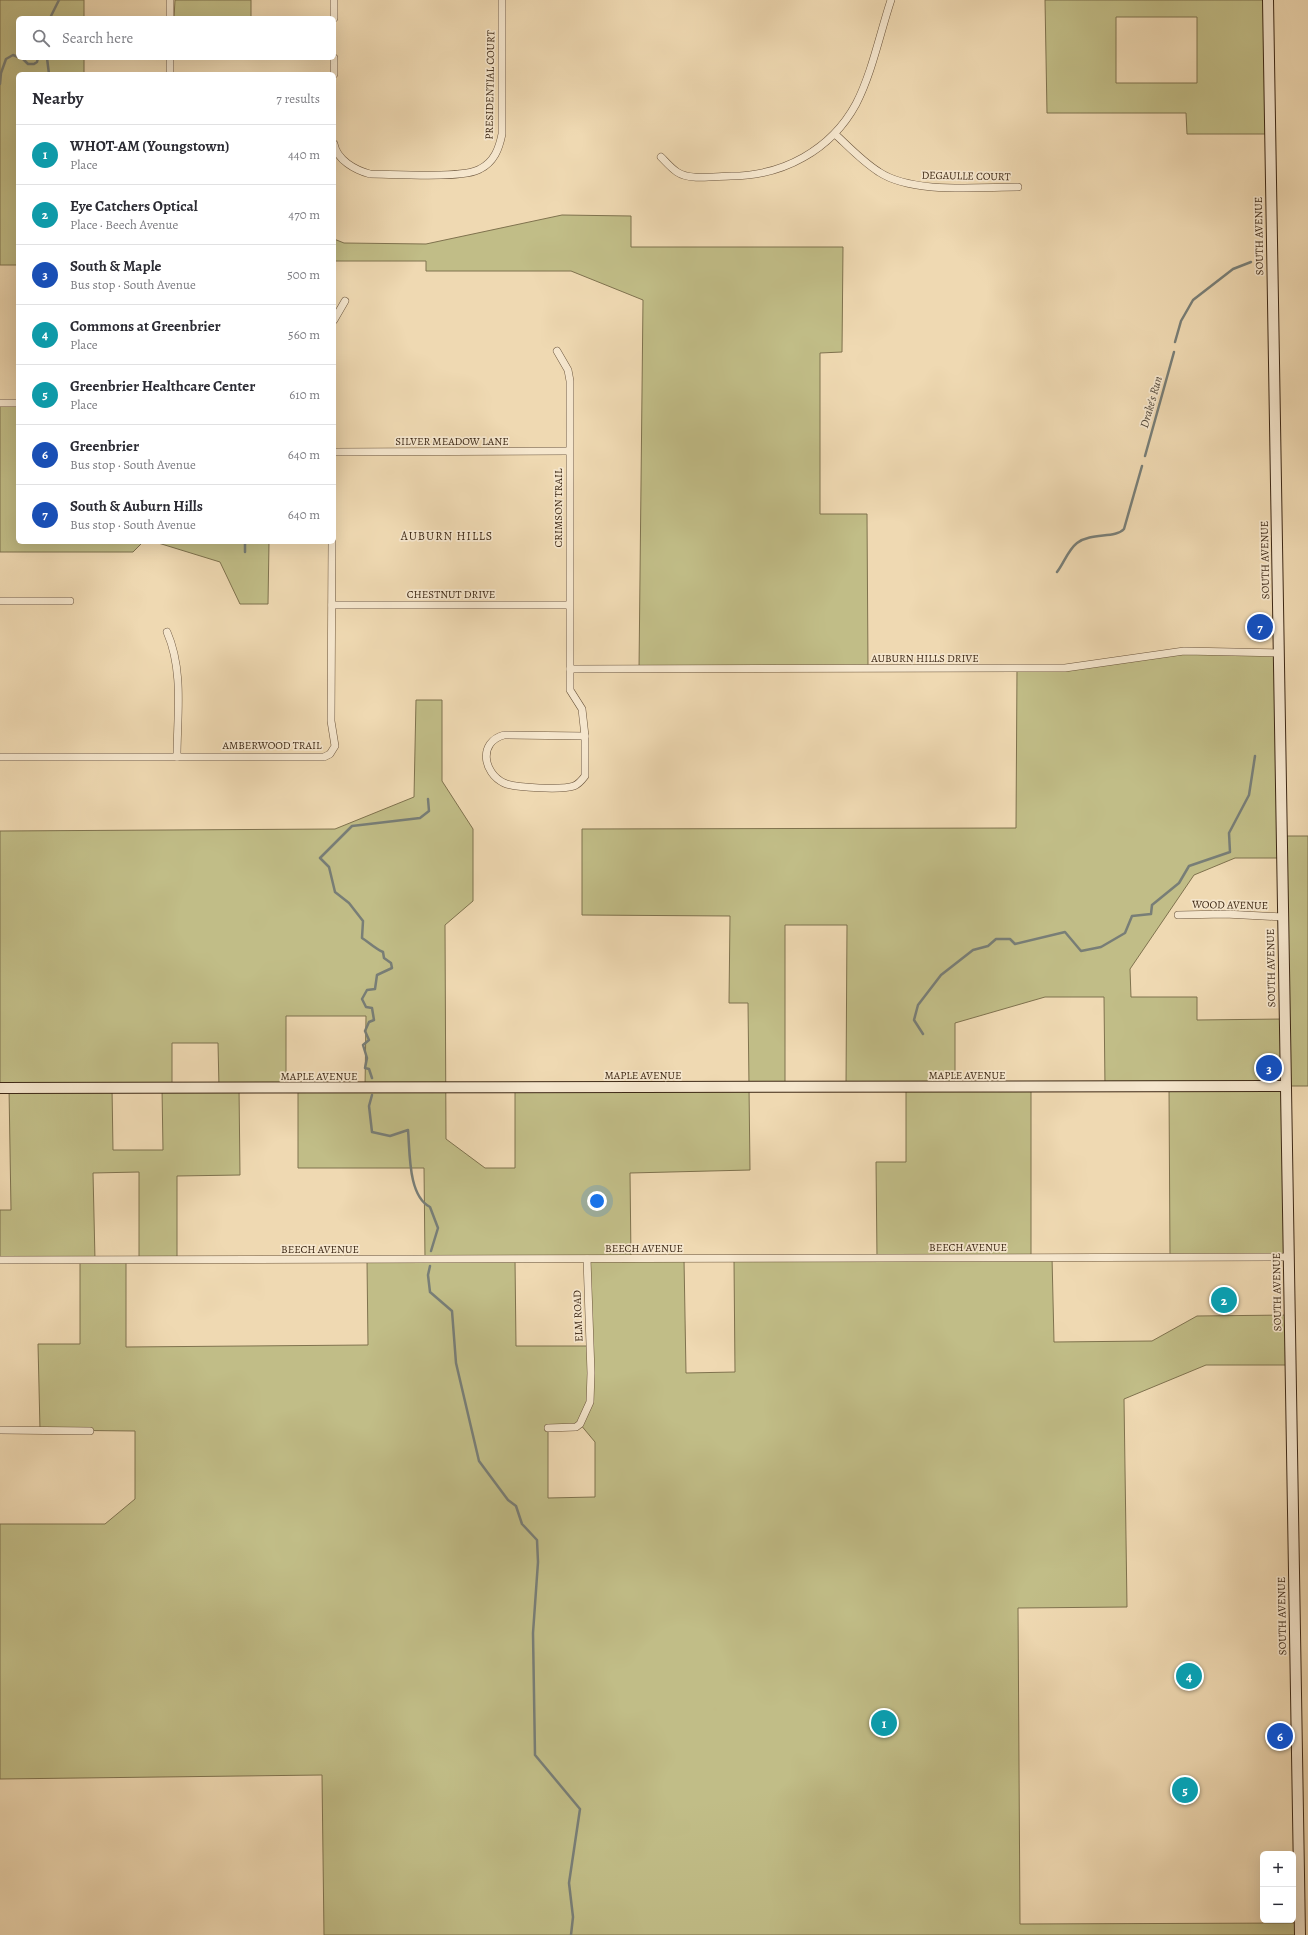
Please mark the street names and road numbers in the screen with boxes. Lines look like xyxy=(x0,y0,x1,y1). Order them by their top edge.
street label: PRESIDENTIAL COURT xyxy=(482,30,498,140)
street label: DEGAULLE COURT xyxy=(921,168,1011,184)
street label: SOUTH AVENUE xyxy=(1251,197,1267,275)
street label: SILVER MEADOW LANE xyxy=(395,434,509,449)
street label: CRIMSON TRAIL xyxy=(551,468,566,548)
street label: SOUTH AVENUE xyxy=(1257,521,1273,599)
street label: CHESTNUT DRIVE xyxy=(407,587,495,602)
street label: AUBURN HILLS DRIVE xyxy=(870,651,979,666)
street label: AMBERWOOD TRAIL xyxy=(222,738,322,753)
street label: WOOD AVENUE xyxy=(1191,897,1268,913)
street label: SOUTH AVENUE xyxy=(1263,929,1279,1007)
street label: MAPLE AVENUE xyxy=(605,1068,681,1083)
street label: MAPLE AVENUE xyxy=(929,1068,1005,1083)
street label: MAPLE AVENUE xyxy=(281,1069,357,1084)
street label: BEECH AVENUE xyxy=(929,1240,1007,1255)
street label: BEECH AVENUE xyxy=(605,1241,683,1256)
street label: BEECH AVENUE xyxy=(281,1242,359,1257)
street label: SOUTH AVENUE xyxy=(1269,1253,1285,1331)
street label: ELM ROAD xyxy=(570,1290,586,1342)
street label: SOUTH AVENUE xyxy=(1274,1577,1290,1655)

